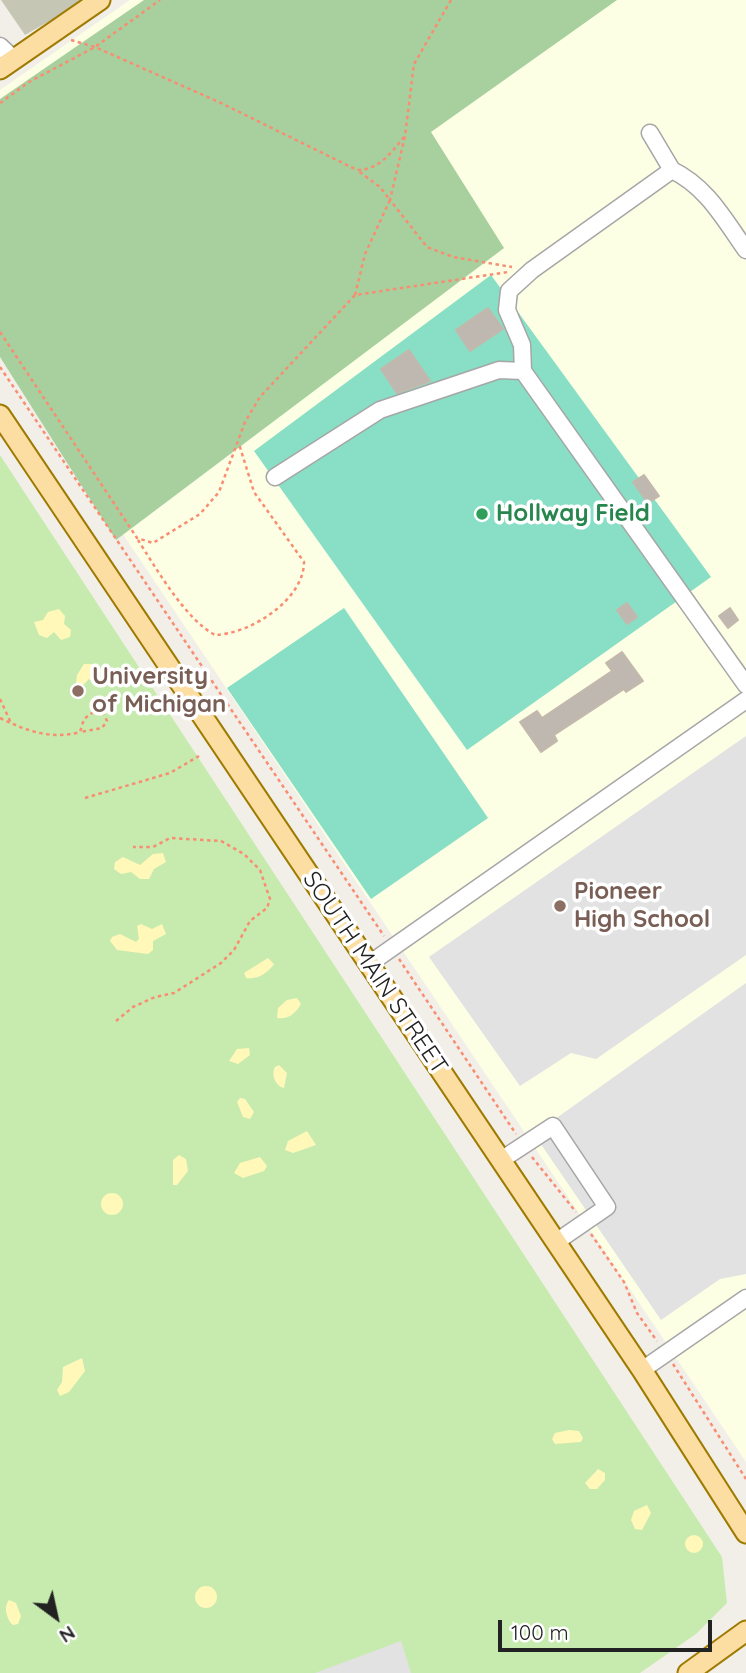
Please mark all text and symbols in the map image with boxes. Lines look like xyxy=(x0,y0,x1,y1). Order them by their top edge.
place label: Hollway Field xyxy=(496,500,650,528)
marker: Hollway Field xyxy=(474,506,490,522)
place label: University of Michigan xyxy=(92,663,226,719)
marker: University of Michigan xyxy=(70,683,86,699)
street label: SOUTH MAIN STREET xyxy=(296,866,454,1080)
place label: Pioneer High School xyxy=(574,878,710,934)
marker: Pioneer High School xyxy=(552,898,568,914)
north arrow xyxy=(21,1582,91,1652)
scale bar xyxy=(501,1606,714,1650)
text: 100 m xyxy=(511,1619,569,1645)
text: N xyxy=(55,1621,80,1648)

